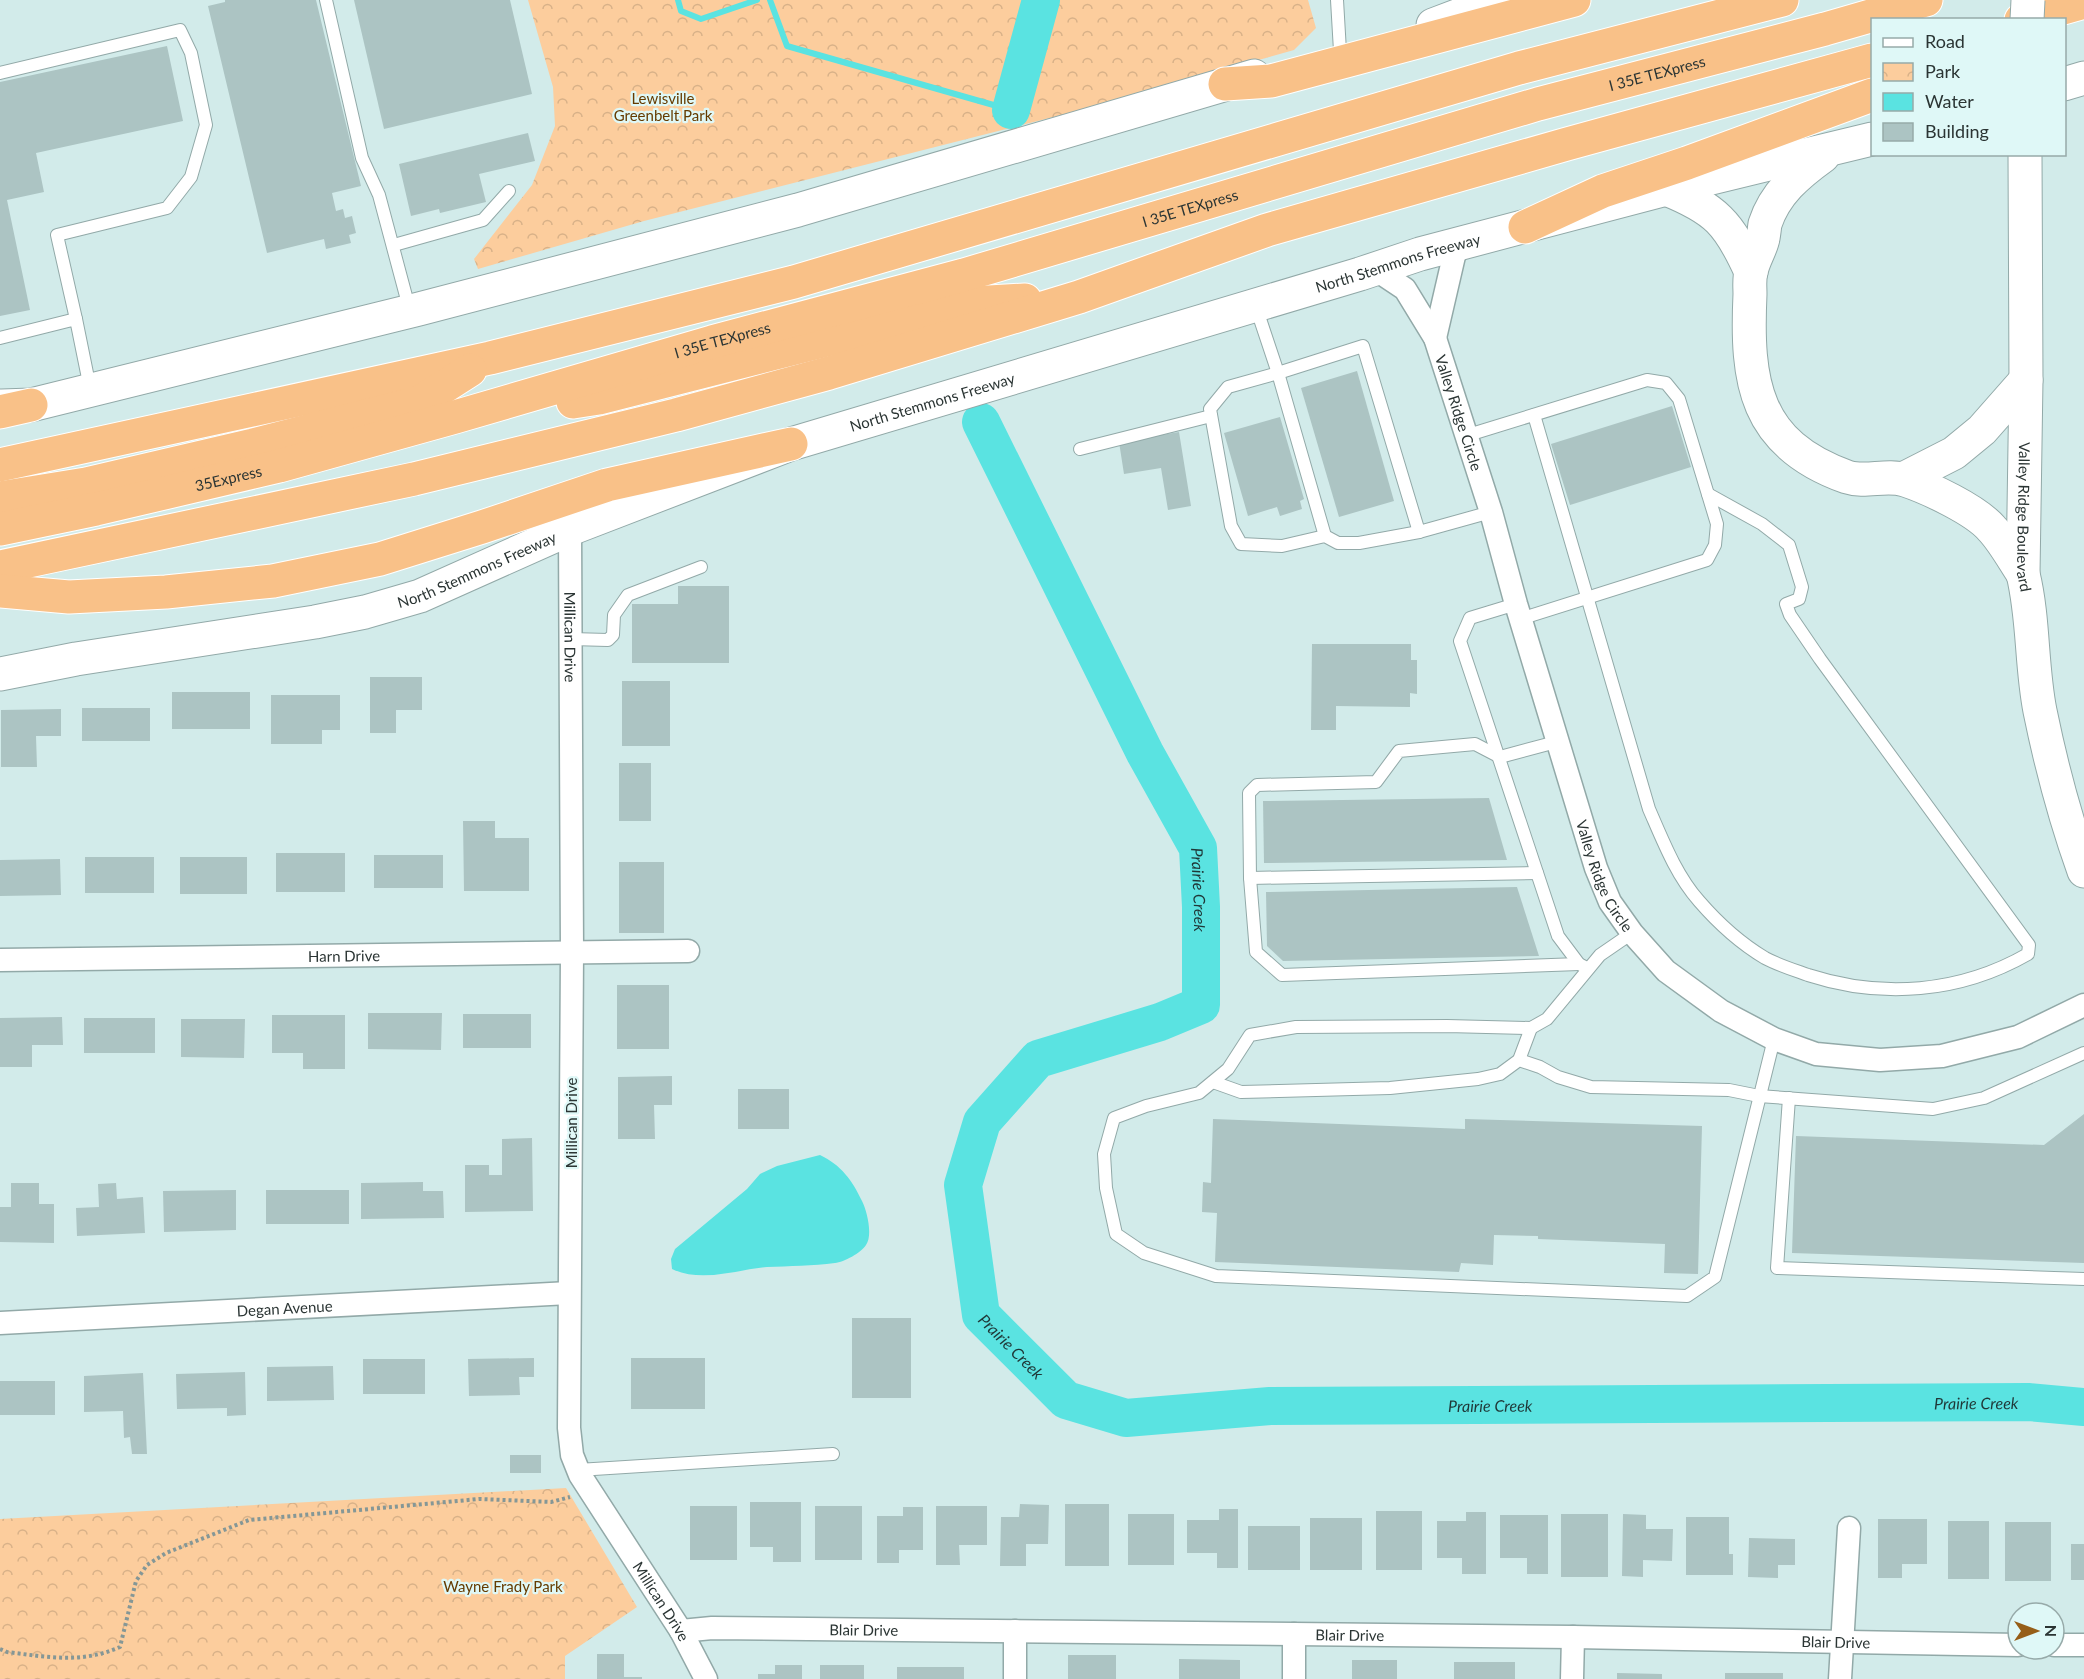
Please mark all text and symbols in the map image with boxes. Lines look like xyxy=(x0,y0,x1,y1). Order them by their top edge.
legend xyxy=(1871,18,2066,156)
text: Road xyxy=(1925,30,1965,52)
street label: I 35E TEXpress xyxy=(1607,52,1707,94)
text: Park xyxy=(1925,60,1961,82)
park label: Lewisville Greenbelt Park xyxy=(614,89,713,124)
text: Water xyxy=(1925,90,1974,112)
text: Building xyxy=(1925,120,1989,142)
street label: I 35E TEXpress xyxy=(1140,185,1240,230)
street label: North Stemmons Freeway xyxy=(1313,229,1482,296)
street label: I 35E TEXpress xyxy=(672,318,772,362)
street label: Valley Ridge Circle xyxy=(1432,352,1486,473)
street label: North Stemmons Freeway xyxy=(848,369,1017,435)
street label: Valley Ridge Boulevard xyxy=(2014,442,2035,593)
street label: 35Express xyxy=(193,461,264,494)
street label: North Stemmons Freeway xyxy=(395,527,559,611)
street label: Millican Drive xyxy=(561,592,580,683)
street label: Valley Ridge Circle xyxy=(1573,818,1637,935)
water label: Prairie Creek xyxy=(1188,847,1211,932)
street label: Harn Drive xyxy=(308,946,380,965)
street label: Millican Drive xyxy=(562,1078,580,1168)
street label: Degan Avenue xyxy=(236,1296,333,1320)
water label: Prairie Creek xyxy=(975,1309,1049,1383)
water label: Prairie Creek xyxy=(1934,1393,2019,1412)
water label: Prairie Creek xyxy=(1448,1395,1533,1415)
street label: Millican Drive xyxy=(629,1558,694,1644)
park label: Wayne Frady Park xyxy=(443,1577,563,1595)
north arrow xyxy=(2006,1601,2066,1661)
street label: Blair Drive xyxy=(829,1620,899,1639)
street label: Blair Drive xyxy=(1315,1625,1384,1644)
text: N xyxy=(2042,1625,2061,1637)
street label: Blair Drive xyxy=(1801,1632,1870,1651)

